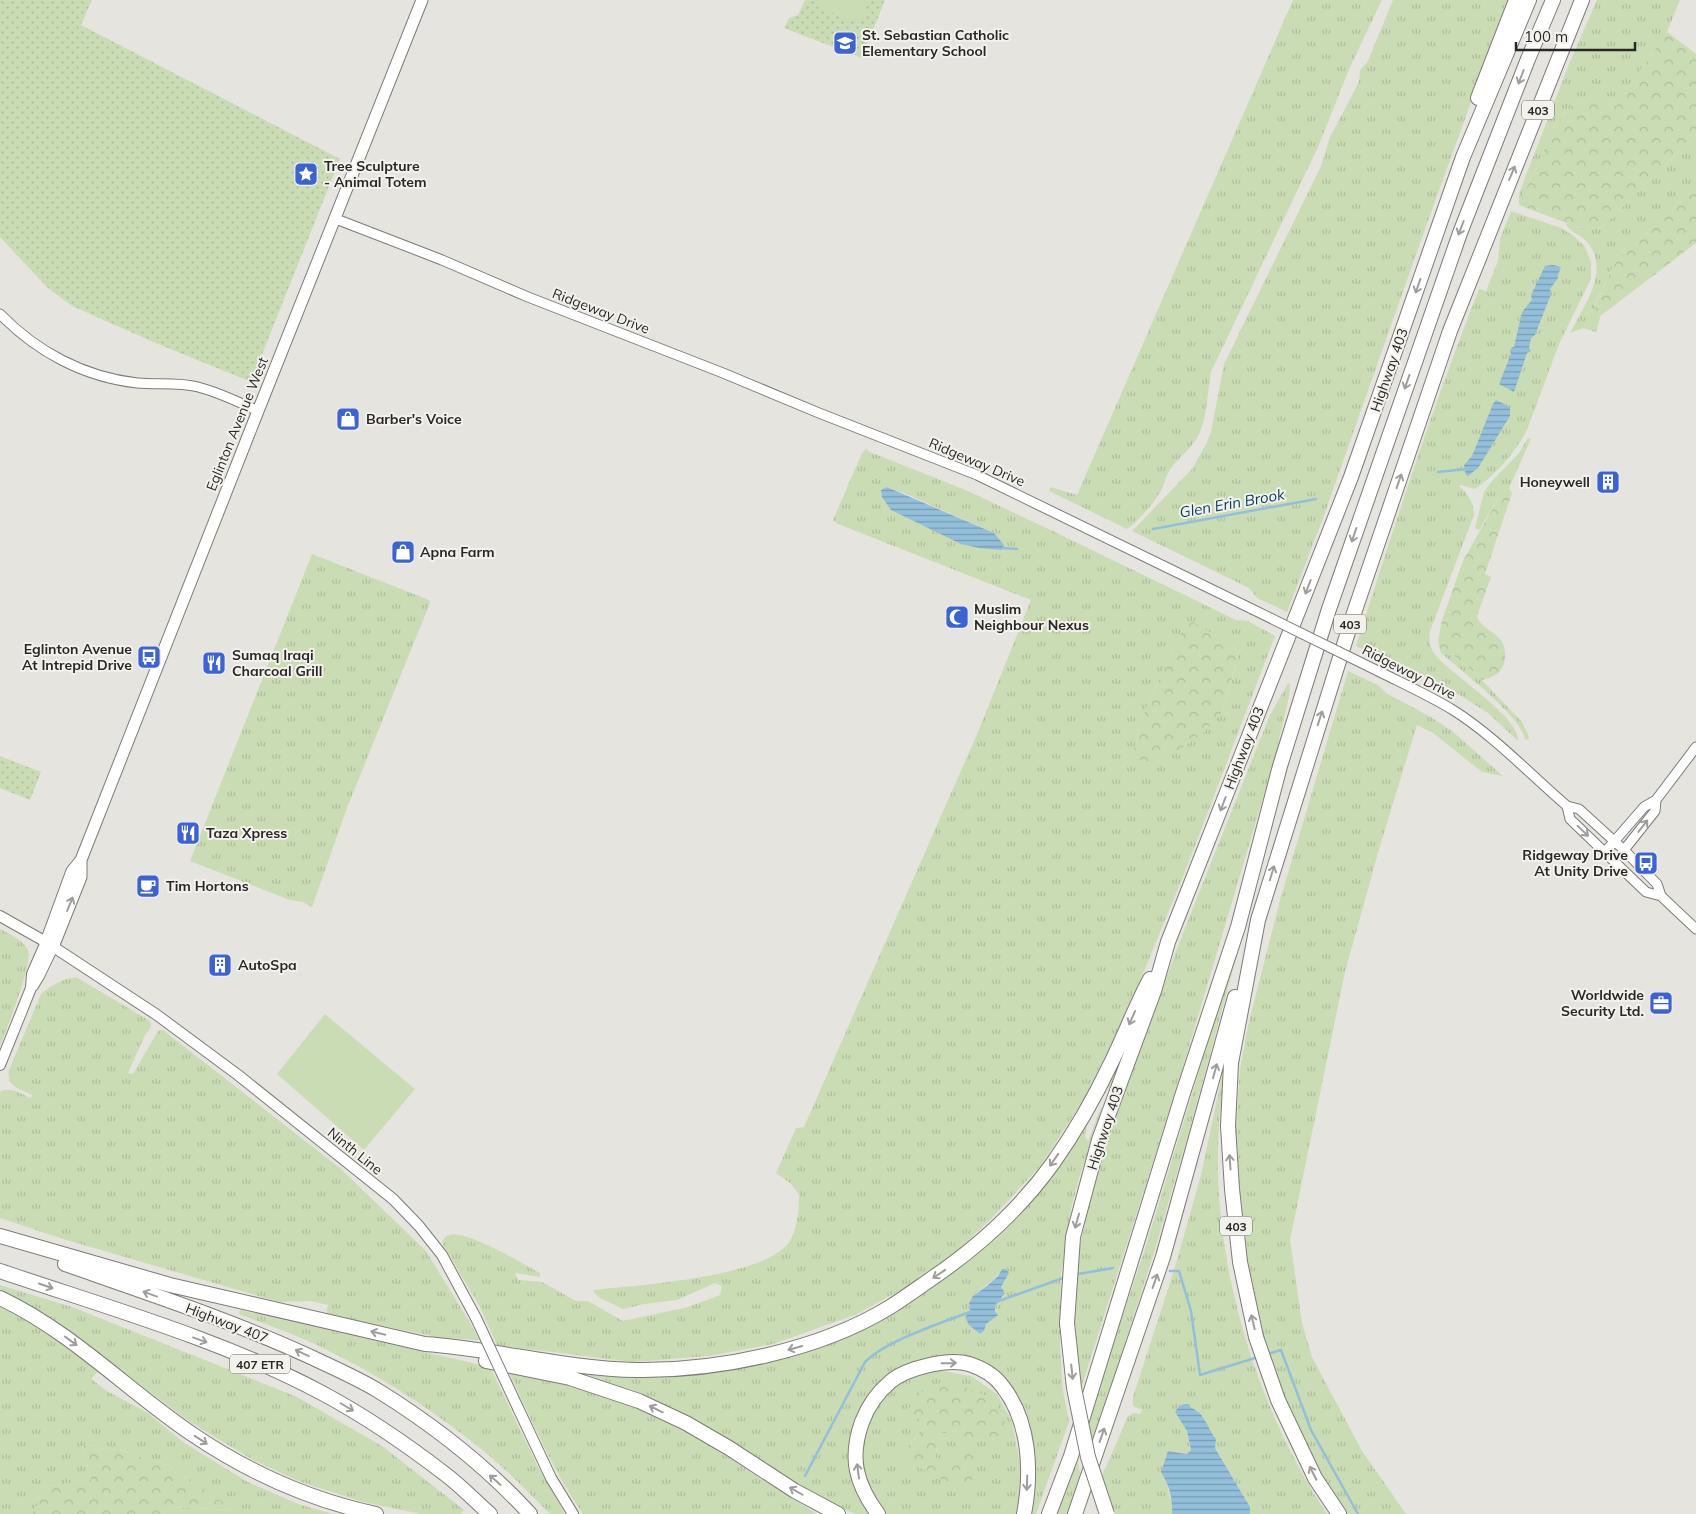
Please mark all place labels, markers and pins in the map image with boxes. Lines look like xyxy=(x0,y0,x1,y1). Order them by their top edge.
place label: St. Sebastian Catholic Elementary School xyxy=(862,26,1009,60)
school or university icon: St. Sebastian Catholic Elementary School xyxy=(832,30,858,56)
place label: Tree Sculpture - Animal Totem xyxy=(324,157,427,191)
place icon: Tree Sculpture - Animal Totem xyxy=(293,161,319,187)
shop icon: Barber's Voice xyxy=(335,406,361,432)
place label: Barber's Voice xyxy=(366,410,462,428)
building icon: Honeywell xyxy=(1595,469,1621,495)
place label: Honeywell xyxy=(1520,473,1590,491)
shop icon: Apna Farm xyxy=(390,539,416,565)
place label: Apna Farm xyxy=(420,543,495,561)
place label: Muslim Neighbour Nexus xyxy=(974,600,1089,634)
mosque icon: Muslim Neighbour Nexus xyxy=(944,604,970,630)
place label: Eglinton Avenue At Intrepid Drive xyxy=(22,640,132,674)
bus stop icon: Eglinton Avenue At Intrepid Drive xyxy=(136,644,162,670)
place label: Sumaq Iraqi Charcoal Grill xyxy=(232,646,322,680)
restaurant icon: Sumaq Iraqi Charcoal Grill xyxy=(201,650,227,676)
restaurant icon: Taza Xpress xyxy=(175,820,201,846)
place label: Taza Xpress xyxy=(206,824,287,842)
place label: Ridgeway Drive At Unity Drive xyxy=(1522,846,1628,880)
bus stop icon: Ridgeway Drive At Unity Drive xyxy=(1633,850,1659,876)
cafe icon: Tim Hortons xyxy=(135,873,161,899)
place label: Tim Hortons xyxy=(166,877,249,895)
building icon: AutoSpa xyxy=(207,952,233,978)
place label: AutoSpa xyxy=(238,956,297,974)
place label: Worldwide Security Ltd. xyxy=(1561,986,1644,1020)
office icon: Worldwide Security Ltd. xyxy=(1648,990,1674,1016)

